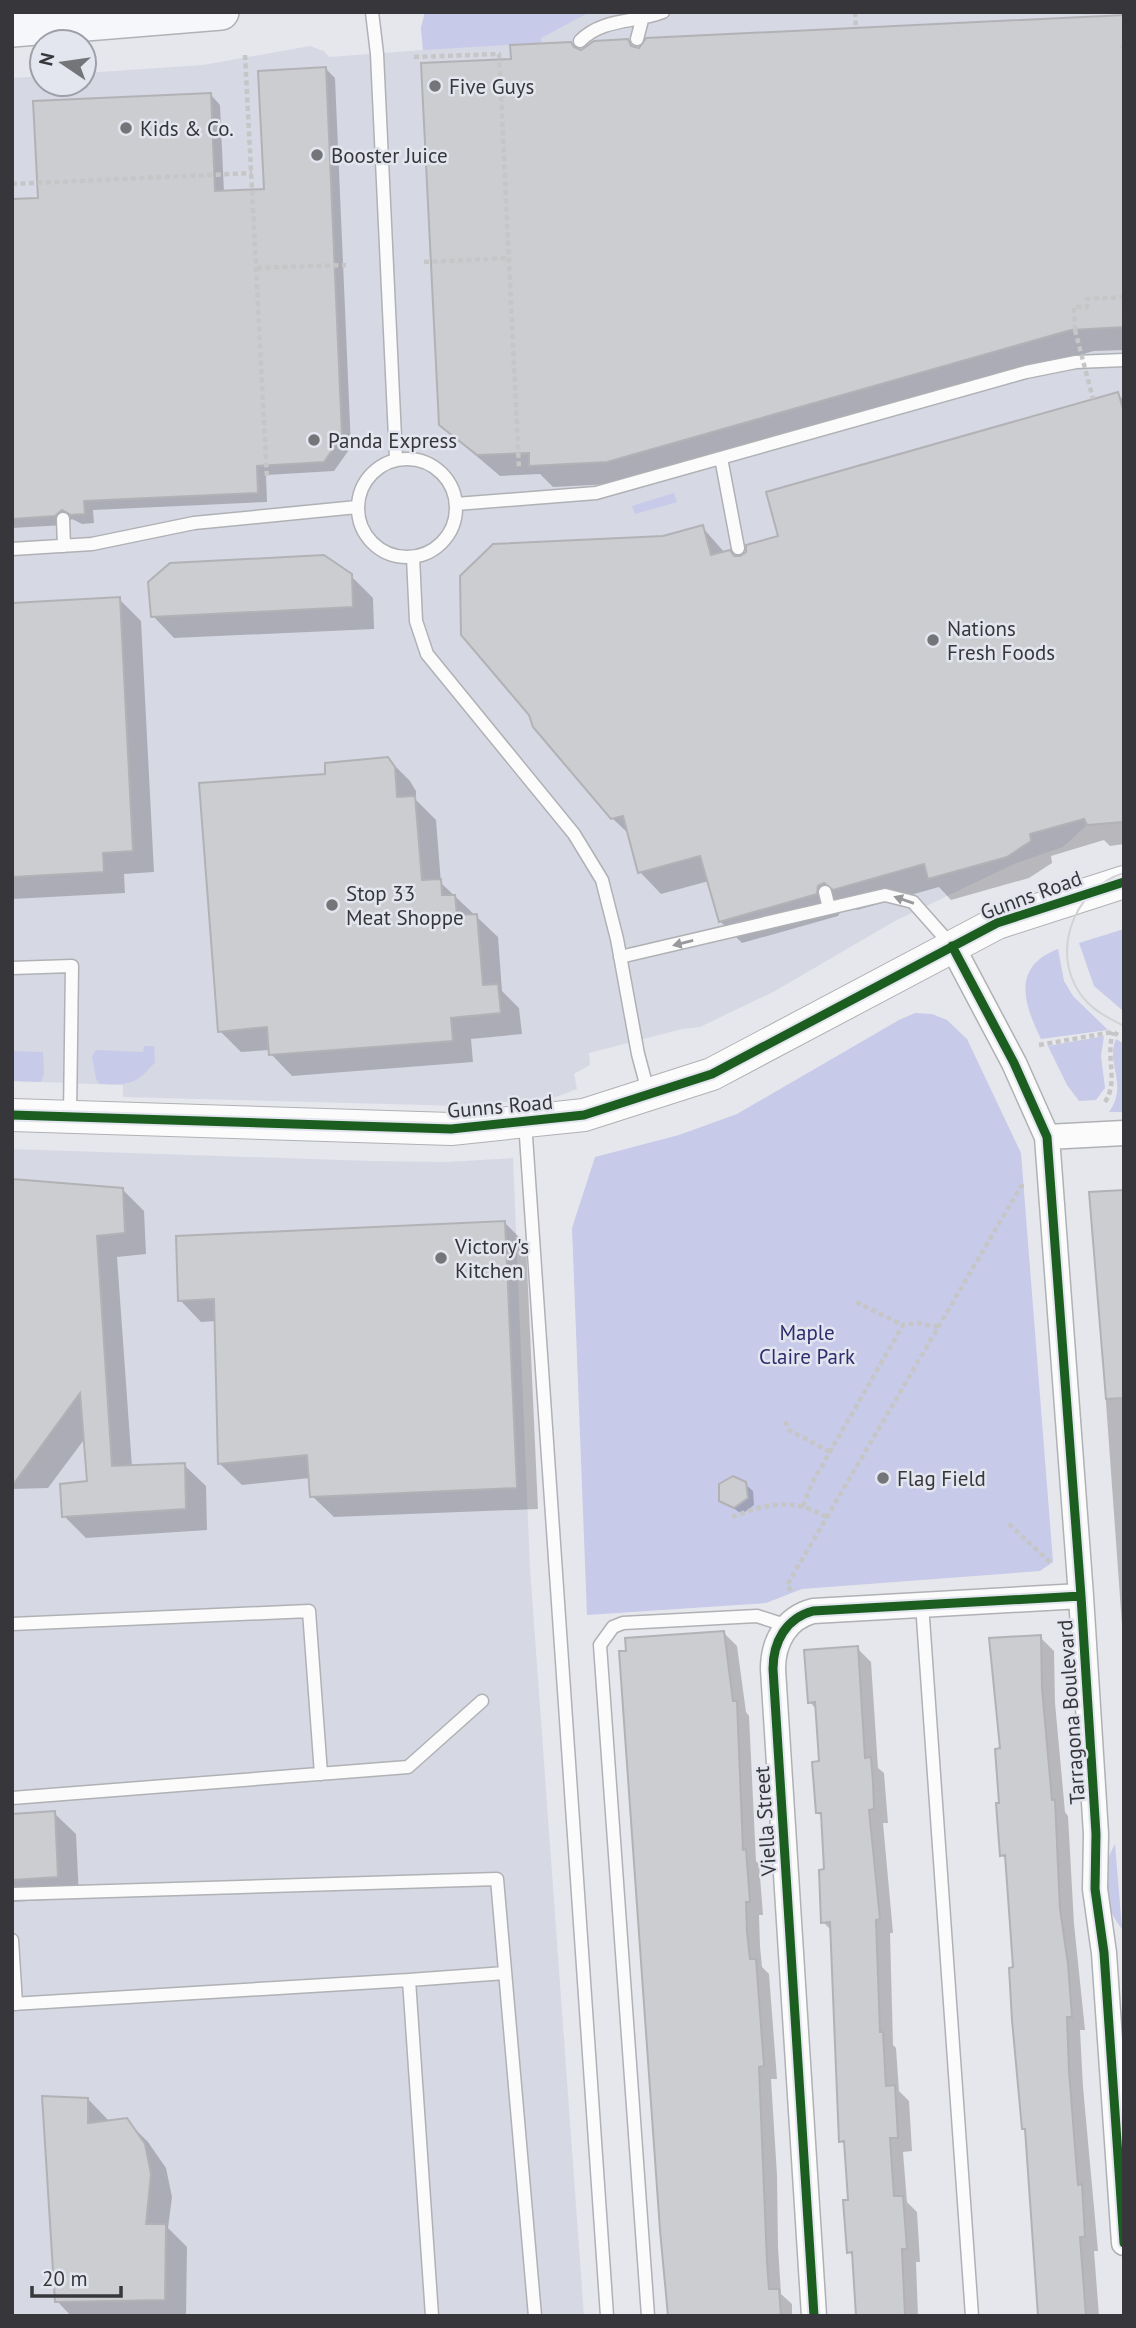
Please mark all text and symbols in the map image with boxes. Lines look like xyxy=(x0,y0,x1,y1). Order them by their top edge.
north arrow xyxy=(28,28,98,98)
text: N xyxy=(33,50,60,68)
place label: Five Guys xyxy=(449,73,534,100)
marker: Five Guys xyxy=(427,78,443,94)
place label: Kids & Co. xyxy=(140,115,234,142)
marker: Kids & Co. xyxy=(118,120,134,136)
place label: Booster Juice xyxy=(331,142,448,169)
marker: Booster Juice xyxy=(309,147,325,163)
place label: Panda Express xyxy=(328,427,457,454)
marker: Panda Express xyxy=(306,432,322,448)
place label: Nations Fresh Foods xyxy=(947,615,1055,666)
marker: Nations Fresh Foods xyxy=(925,632,941,648)
street label: Gunns Road xyxy=(977,864,1085,926)
place label: Stop 33 Meat Shoppe xyxy=(346,880,464,931)
one-way arrow xyxy=(893,894,914,905)
marker: Stop 33 Meat Shoppe xyxy=(324,897,340,913)
one-way arrow xyxy=(672,938,694,949)
street label: Gunns Road xyxy=(446,1088,554,1124)
place label: Victory's Kitchen xyxy=(454,1233,529,1284)
marker: Victory's Kitchen xyxy=(433,1250,449,1266)
park label: Maple Claire Park xyxy=(759,1319,855,1370)
place label: Flag Field xyxy=(897,1465,986,1492)
marker: Flag Field xyxy=(875,1470,891,1486)
street label: Tarragona Boulevard xyxy=(1051,1619,1091,1805)
street label: Viella Street xyxy=(748,1765,782,1878)
scale bar xyxy=(32,2254,121,2298)
text: 20 m xyxy=(42,2265,88,2292)

